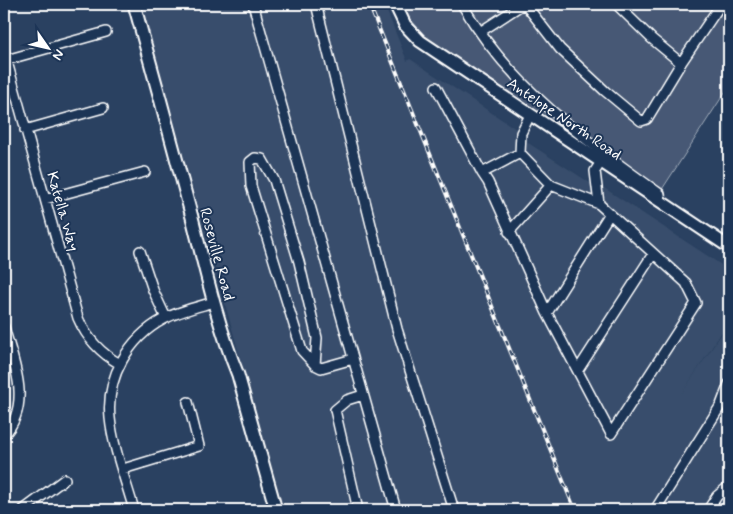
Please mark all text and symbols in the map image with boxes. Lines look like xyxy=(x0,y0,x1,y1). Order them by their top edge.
north arrow xyxy=(22,22,72,72)
text: N xyxy=(48,46,68,64)
street label: Antelope North Road xyxy=(503,73,626,165)
street label: Katella Way xyxy=(41,169,84,254)
street label: Roseville Road xyxy=(194,206,239,303)

